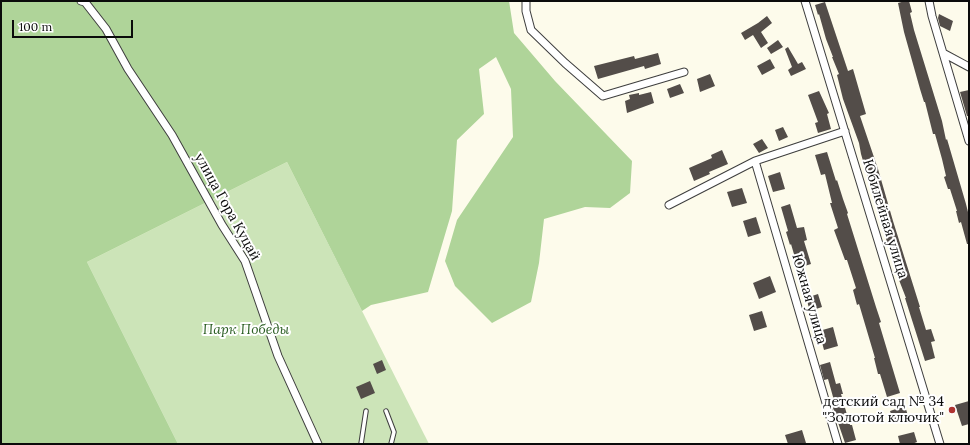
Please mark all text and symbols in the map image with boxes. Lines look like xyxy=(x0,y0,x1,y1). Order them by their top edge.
scale bar xyxy=(14,12,135,38)
text: 100 m xyxy=(19,19,52,34)
street label: улица Гора Куцай xyxy=(191,150,263,264)
street label: Юбилейная улица xyxy=(859,157,911,281)
street label: Южная улица xyxy=(788,252,830,346)
park label: Парк Победы xyxy=(203,322,289,338)
place label: детский сад № 34 "Золотой ключик" xyxy=(822,394,944,426)
marker: детский сад № 34 "Золотой ключик" xyxy=(947,405,957,415)

